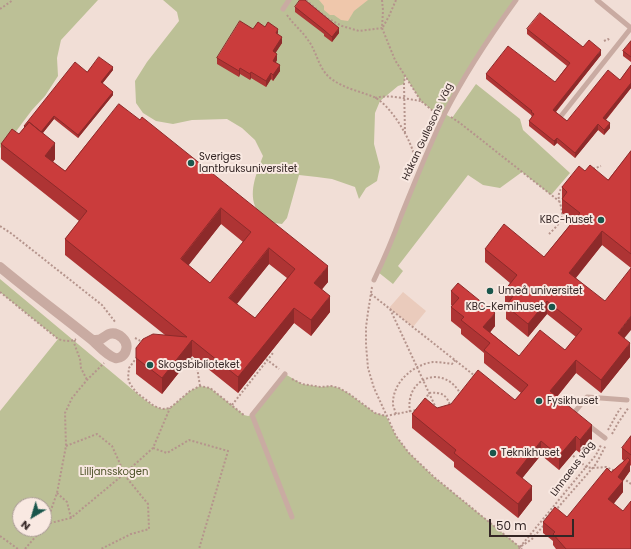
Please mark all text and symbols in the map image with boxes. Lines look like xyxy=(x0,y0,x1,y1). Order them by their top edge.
street label: Håkan Gullesons Väg xyxy=(400,81,456,183)
place label: Sveriges lantbruksuniversitet xyxy=(199,151,297,174)
marker: Sveriges lantbruksuniversitet xyxy=(186,158,196,168)
place label: KBC-huset xyxy=(540,214,593,226)
marker: KBC-huset xyxy=(596,215,606,225)
place label: Umeå universitet xyxy=(498,285,583,297)
marker: Umeå universitet xyxy=(485,286,495,296)
place label: KBC-Kemihuset xyxy=(466,301,544,313)
marker: KBC-Kemihuset xyxy=(547,302,557,312)
place label: Skogsbiblioteket xyxy=(158,359,240,371)
marker: Skogsbiblioteket xyxy=(145,360,155,370)
place label: Fysikhuset xyxy=(547,395,598,407)
marker: Fysikhuset xyxy=(534,396,544,406)
street label: Linnaeus väg xyxy=(548,439,598,499)
place label: Teknikhuset xyxy=(501,447,560,459)
marker: Teknikhuset xyxy=(488,448,498,458)
park label: Lilljansskogen xyxy=(80,466,148,478)
north arrow xyxy=(12,497,52,537)
scale bar xyxy=(491,511,576,537)
text: N xyxy=(17,517,33,535)
text: 50 m xyxy=(496,517,527,534)

